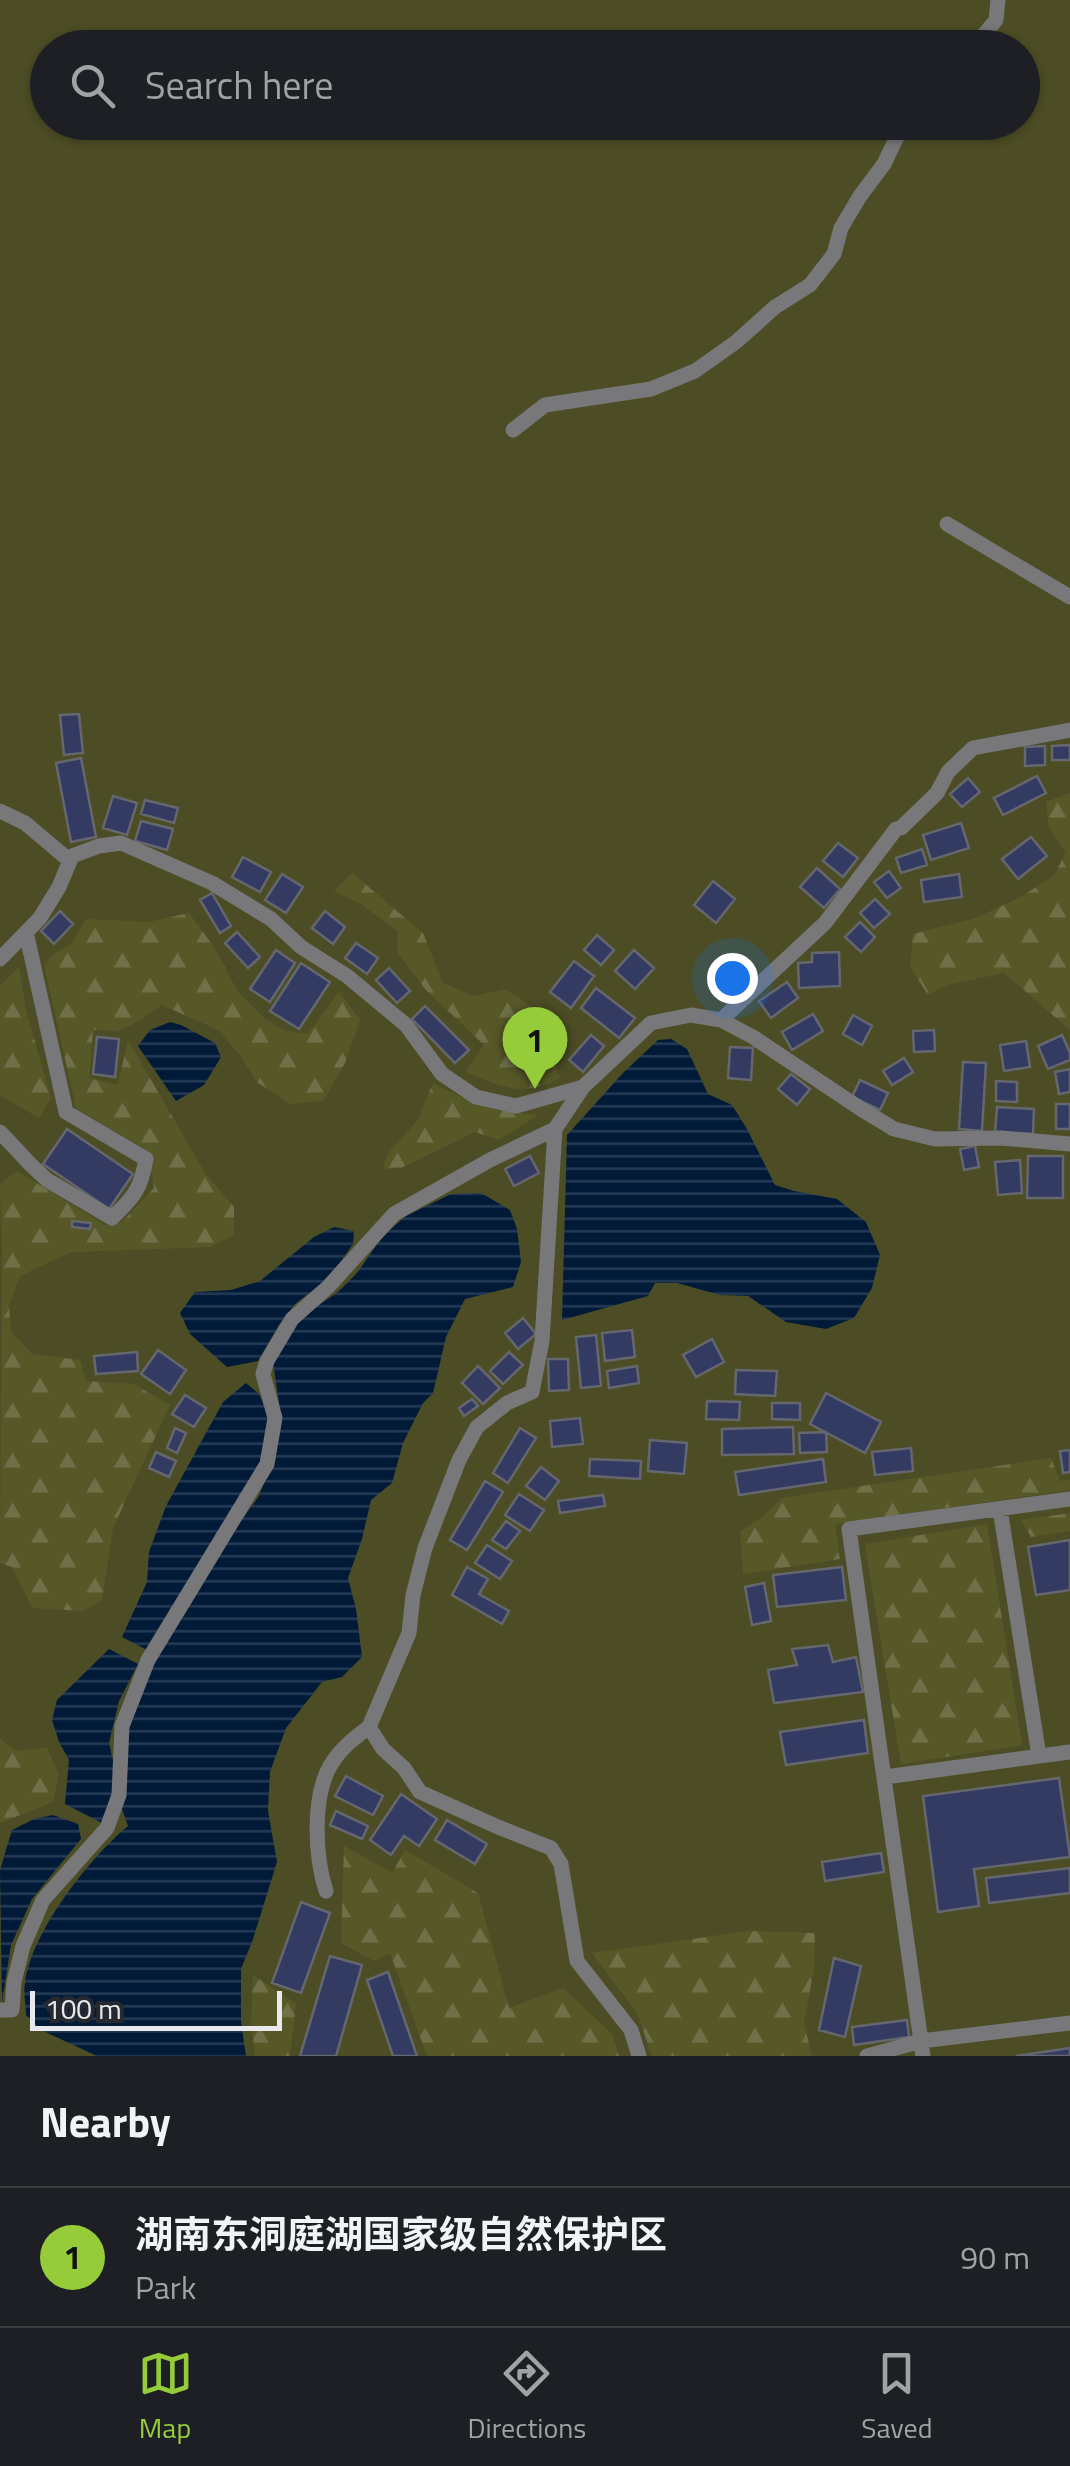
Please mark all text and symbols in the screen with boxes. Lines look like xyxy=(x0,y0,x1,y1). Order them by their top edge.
search box xyxy=(30,30,1040,140)
text: Search here xyxy=(145,56,333,114)
icon: search xyxy=(65,58,120,113)
your location xyxy=(707,953,758,1004)
pin: 1 xyxy=(502,1006,568,1089)
scale bar xyxy=(30,1986,282,2030)
text: 100 m xyxy=(45,1987,122,2030)
text: Nearby xyxy=(40,2089,171,2153)
text: 湖南东洞庭湖国家级自然保护区 xyxy=(135,2205,667,2263)
text: 1 xyxy=(64,2233,81,2281)
text: 90 m xyxy=(960,2233,1030,2281)
text: Park xyxy=(135,2263,196,2311)
tab: Map xyxy=(138,2346,193,2449)
tab: Directions xyxy=(468,2346,586,2449)
tab: Saved xyxy=(861,2346,932,2449)

